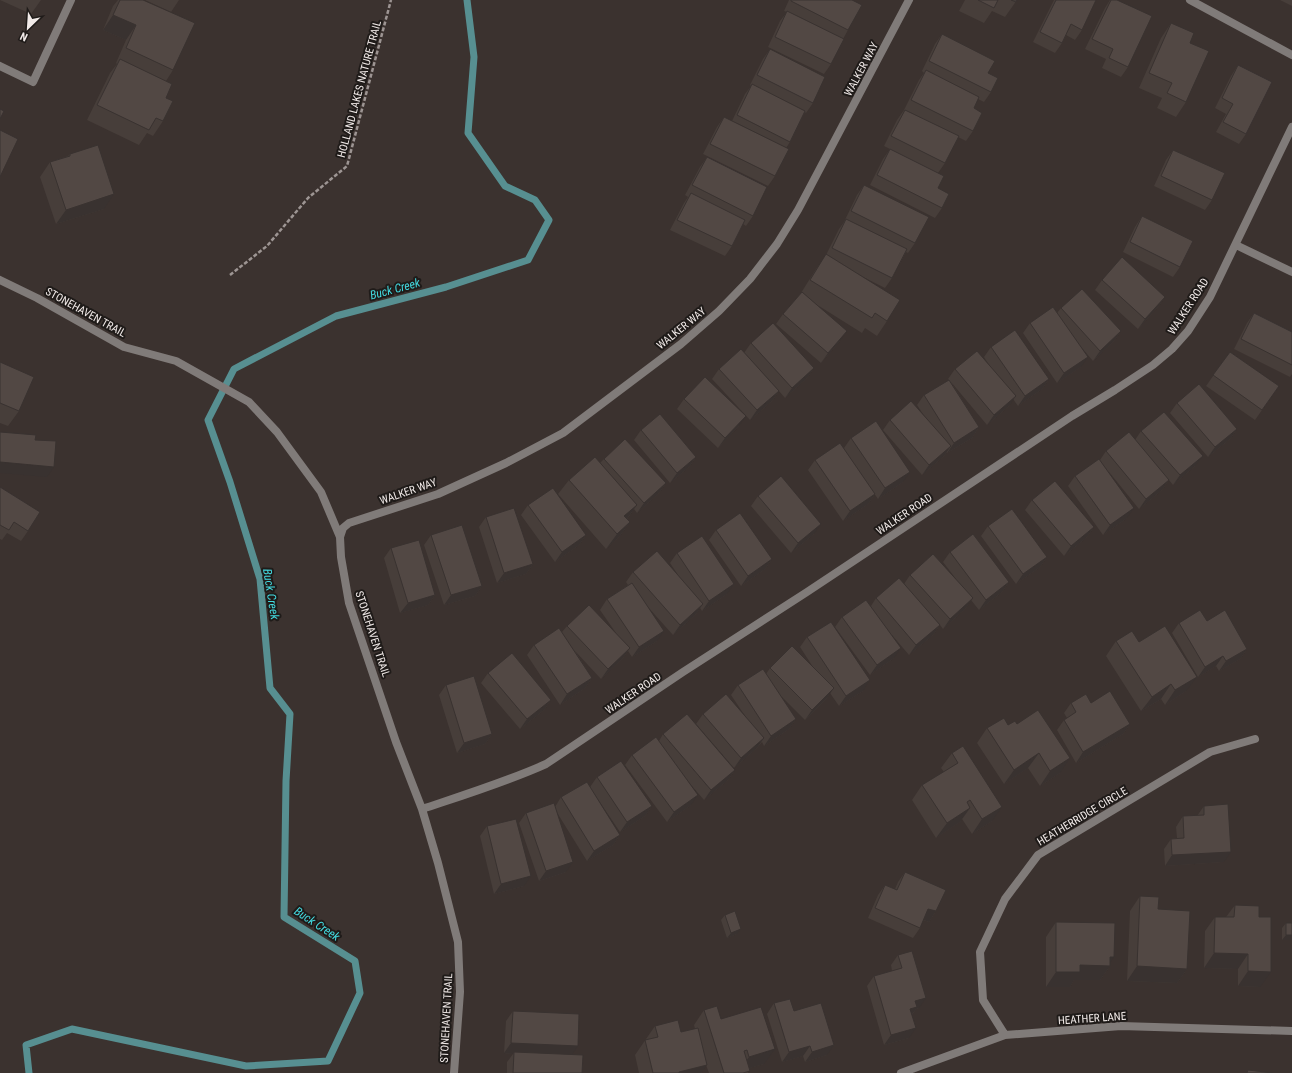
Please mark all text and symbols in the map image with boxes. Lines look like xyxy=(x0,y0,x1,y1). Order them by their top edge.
north arrow xyxy=(8,8,48,48)
street label: HOLLAND LAKES NATURE TRAIL xyxy=(335,19,384,159)
text: N xyxy=(18,29,30,44)
street label: WALKER WAY xyxy=(842,40,881,98)
water label: Buck Creek xyxy=(368,275,422,302)
street label: WALKER ROAD xyxy=(1165,276,1211,337)
street label: STONEHAVEN TRAIL xyxy=(43,285,128,340)
street label: WALKER WAY xyxy=(654,305,709,352)
street label: WALKER WAY xyxy=(378,476,439,507)
street label: WALKER ROAD xyxy=(874,491,935,538)
water label: Buck Creek xyxy=(260,567,282,621)
street label: STONEHAVEN TRAIL xyxy=(352,590,393,679)
street label: WALKER ROAD xyxy=(603,670,664,717)
street label: HEATHERRIDGE CIRCLE xyxy=(1035,784,1130,849)
water label: Buck Creek xyxy=(292,904,343,944)
street label: STONEHAVEN TRAIL xyxy=(438,973,455,1063)
street label: HEATHER LANE xyxy=(1058,1010,1127,1027)

